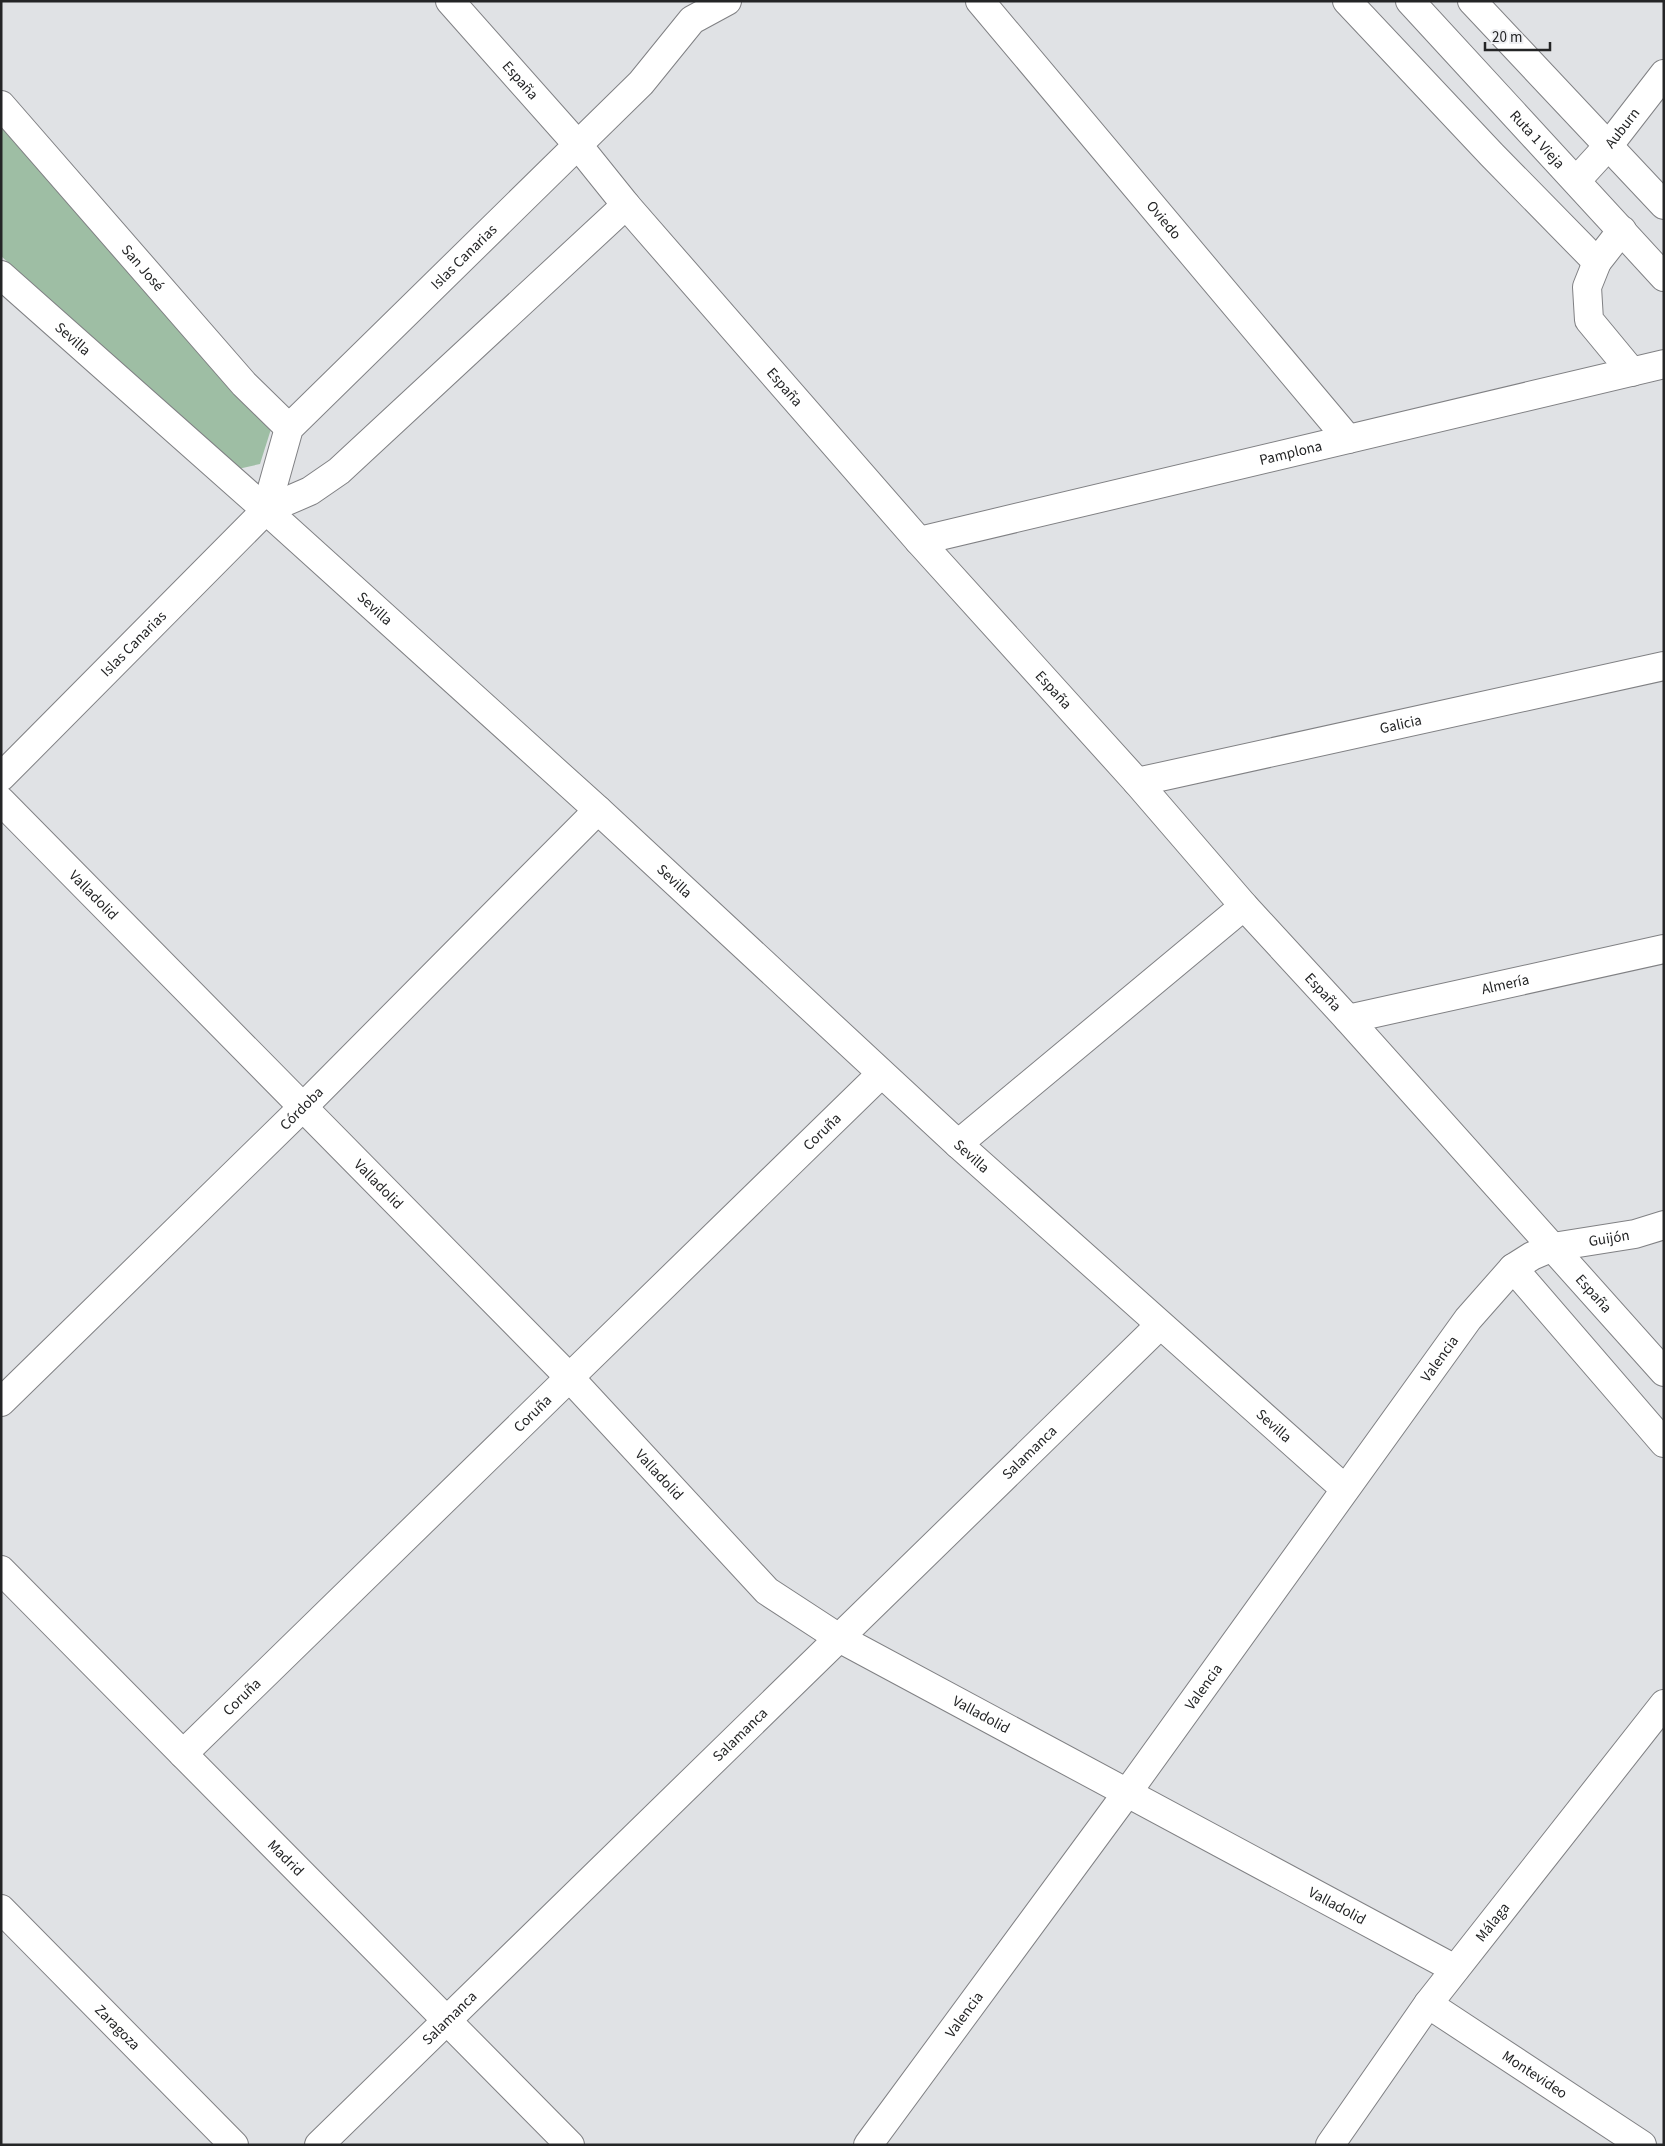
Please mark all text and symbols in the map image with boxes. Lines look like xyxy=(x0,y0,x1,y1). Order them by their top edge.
scale bar xyxy=(1485,20,1550,52)
text: 20 m xyxy=(1492,27,1522,48)
street label: España xyxy=(497,57,543,105)
street label: Auburn xyxy=(1600,104,1645,153)
street label: Ruta 1 Vieja xyxy=(1505,106,1569,174)
street label: Oviedo xyxy=(1141,196,1186,244)
street label: Islas Canarias xyxy=(426,220,502,295)
street label: San José xyxy=(116,240,169,296)
street label: Sevilla xyxy=(50,317,95,361)
street label: España xyxy=(761,363,807,411)
street label: Pamplona xyxy=(1257,436,1324,471)
street label: Sevilla xyxy=(352,587,397,630)
street label: Islas Canarias xyxy=(96,606,171,682)
street label: España xyxy=(1030,666,1076,714)
street label: Galicia xyxy=(1378,710,1424,739)
street label: Sevilla xyxy=(652,860,697,903)
street label: Valladolid xyxy=(64,866,123,925)
street label: España xyxy=(1300,968,1346,1016)
street label: Almería xyxy=(1479,969,1531,1000)
street label: Córdoba xyxy=(275,1082,328,1135)
street label: Coruña xyxy=(799,1108,846,1155)
street label: Sevilla xyxy=(949,1135,994,1178)
street label: Valladolid xyxy=(349,1155,408,1214)
street label: Guijón xyxy=(1587,1225,1631,1252)
street label: España xyxy=(1570,1270,1616,1318)
street label: Valencia xyxy=(1416,1332,1464,1386)
street label: Coruña xyxy=(509,1390,557,1437)
street label: Sevilla xyxy=(1251,1404,1296,1448)
street label: Salamanca xyxy=(997,1421,1062,1485)
street label: Valladolid xyxy=(630,1445,688,1505)
street label: Valencia xyxy=(1180,1660,1228,1714)
street label: Coruña xyxy=(218,1674,266,1721)
street label: Valladolid xyxy=(949,1691,1014,1739)
street label: Salamanca xyxy=(708,1703,773,1767)
street label: Madrid xyxy=(263,1835,308,1881)
street label: Valladolid xyxy=(1304,1882,1369,1930)
street label: Málaga xyxy=(1471,1898,1515,1946)
street label: Salamanca xyxy=(417,1987,482,2050)
street label: Valencia xyxy=(940,1987,988,2042)
street label: Zaragoza xyxy=(90,2000,145,2055)
street label: Montevideo xyxy=(1498,2046,1571,2104)

